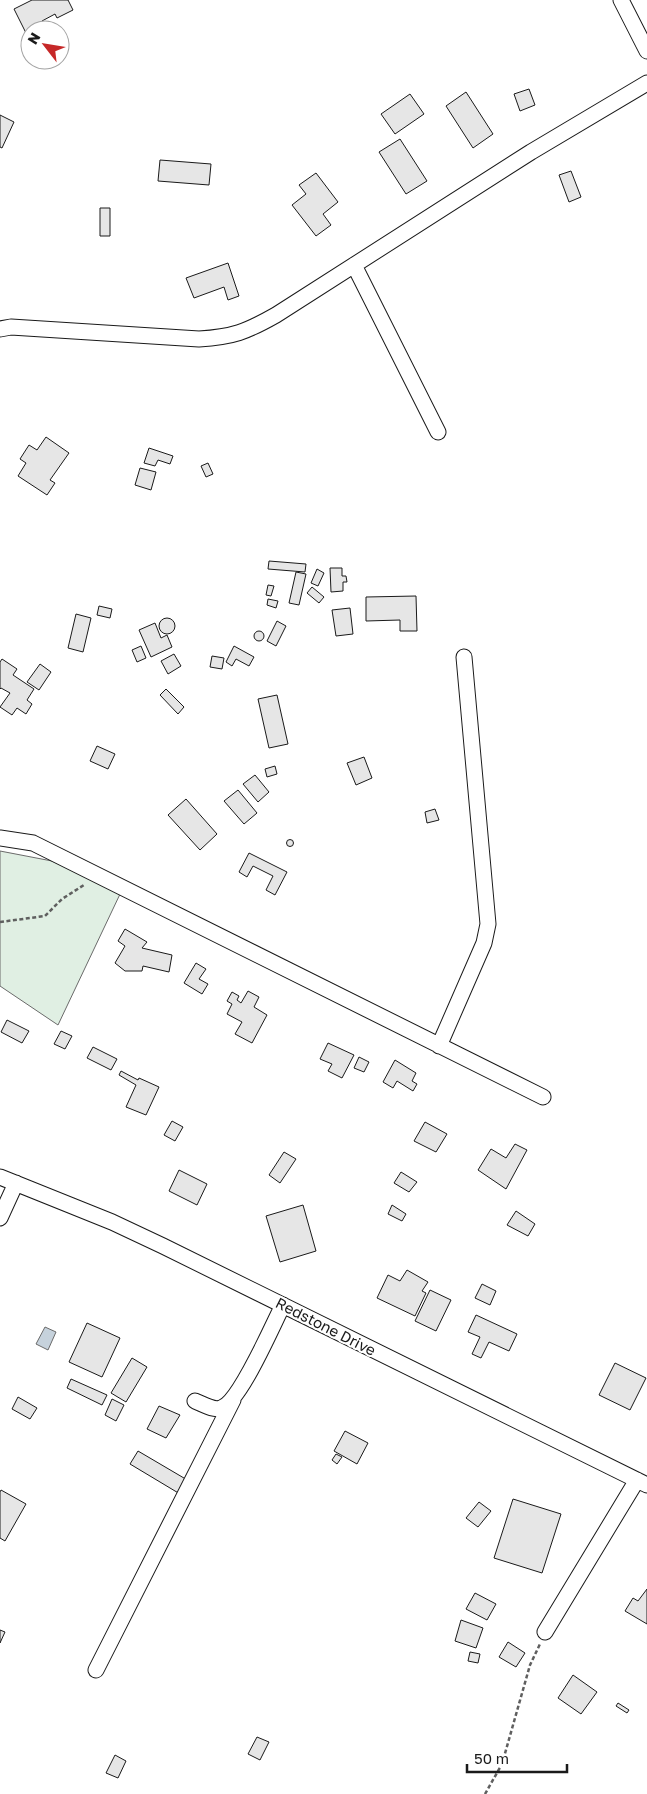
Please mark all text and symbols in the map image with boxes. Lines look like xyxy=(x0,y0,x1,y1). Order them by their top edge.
north arrow xyxy=(20,20,70,70)
text: N xyxy=(23,29,43,47)
street label: Redstone Drive xyxy=(273,1293,379,1359)
scale bar xyxy=(467,1742,567,1774)
text: 50 m xyxy=(474,1749,509,1767)

